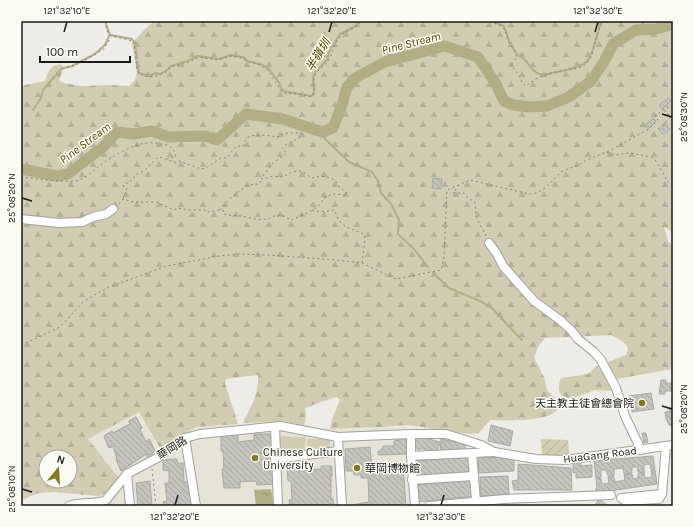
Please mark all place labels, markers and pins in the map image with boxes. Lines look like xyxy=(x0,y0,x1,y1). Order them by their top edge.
place label: 天主教主徒會總會院 xyxy=(535,397,634,410)
marker: 天主教主徒會總會院 xyxy=(637,398,647,408)
place label: Chinese Culture University xyxy=(263,446,343,472)
marker: Chinese Culture University xyxy=(250,453,260,463)
place label: 華岡博物館 xyxy=(365,462,420,475)
marker: 華岡博物館 xyxy=(352,463,362,473)

